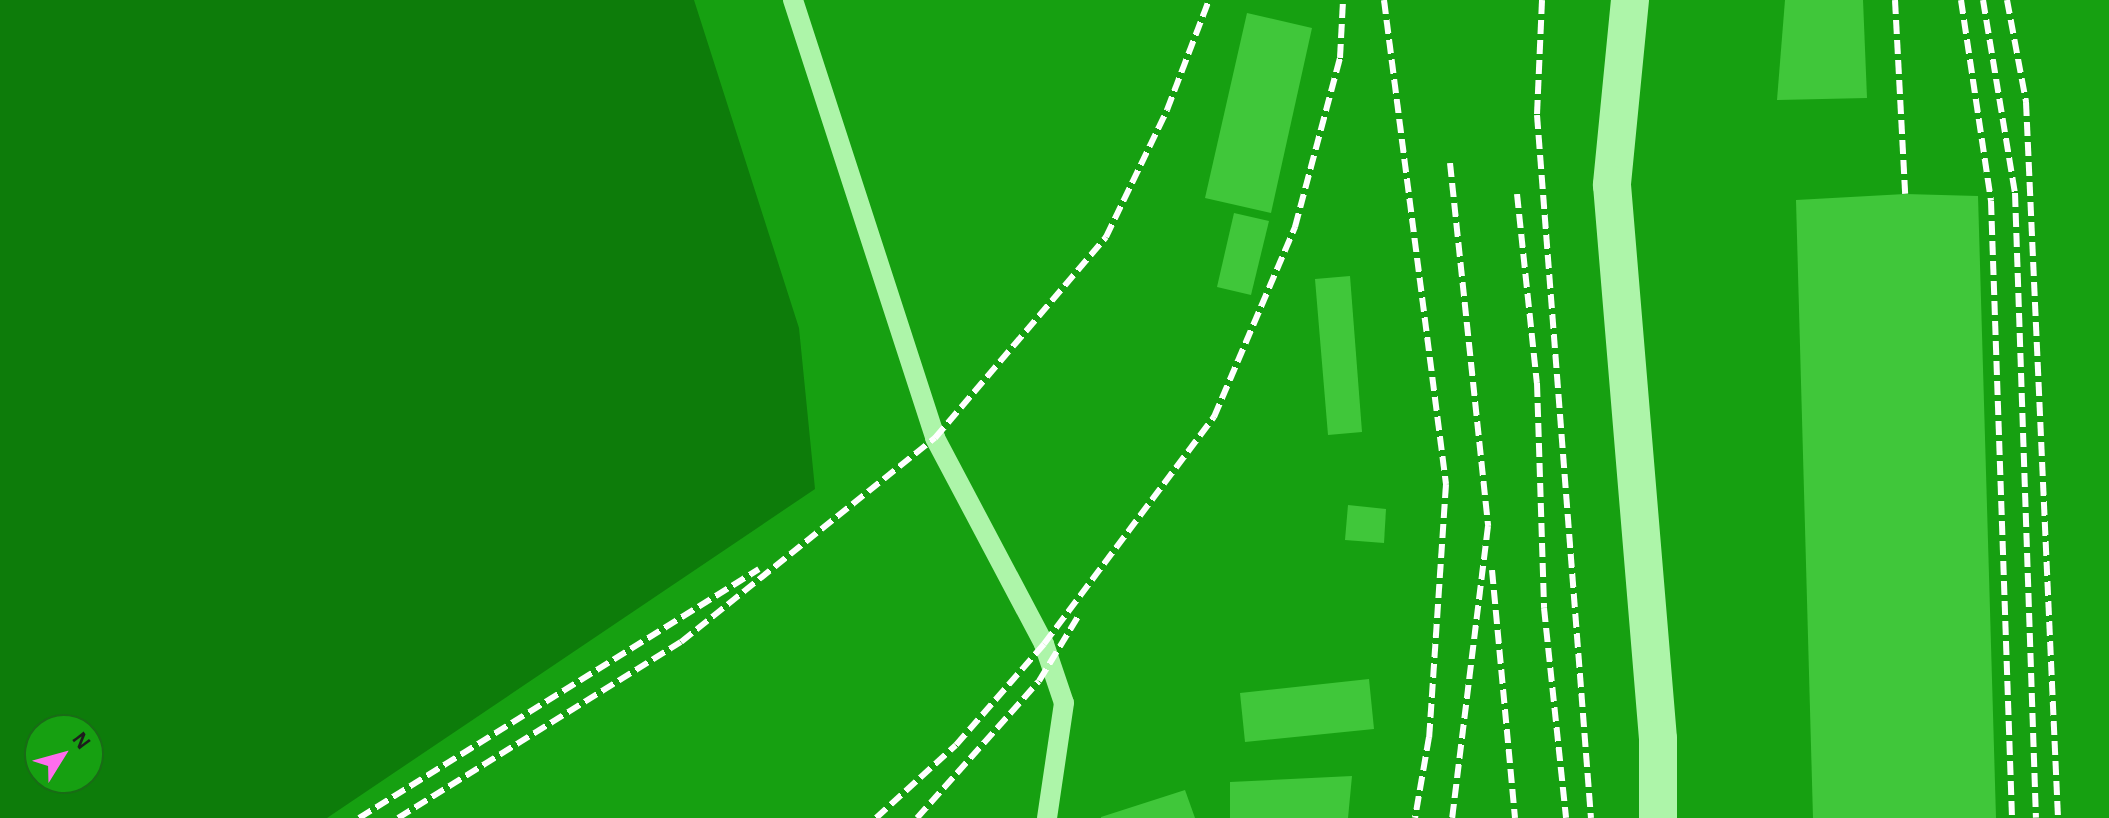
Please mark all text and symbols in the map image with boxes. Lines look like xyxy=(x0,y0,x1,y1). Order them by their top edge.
north arrow xyxy=(24,714,104,794)
text: N xyxy=(68,728,95,753)

